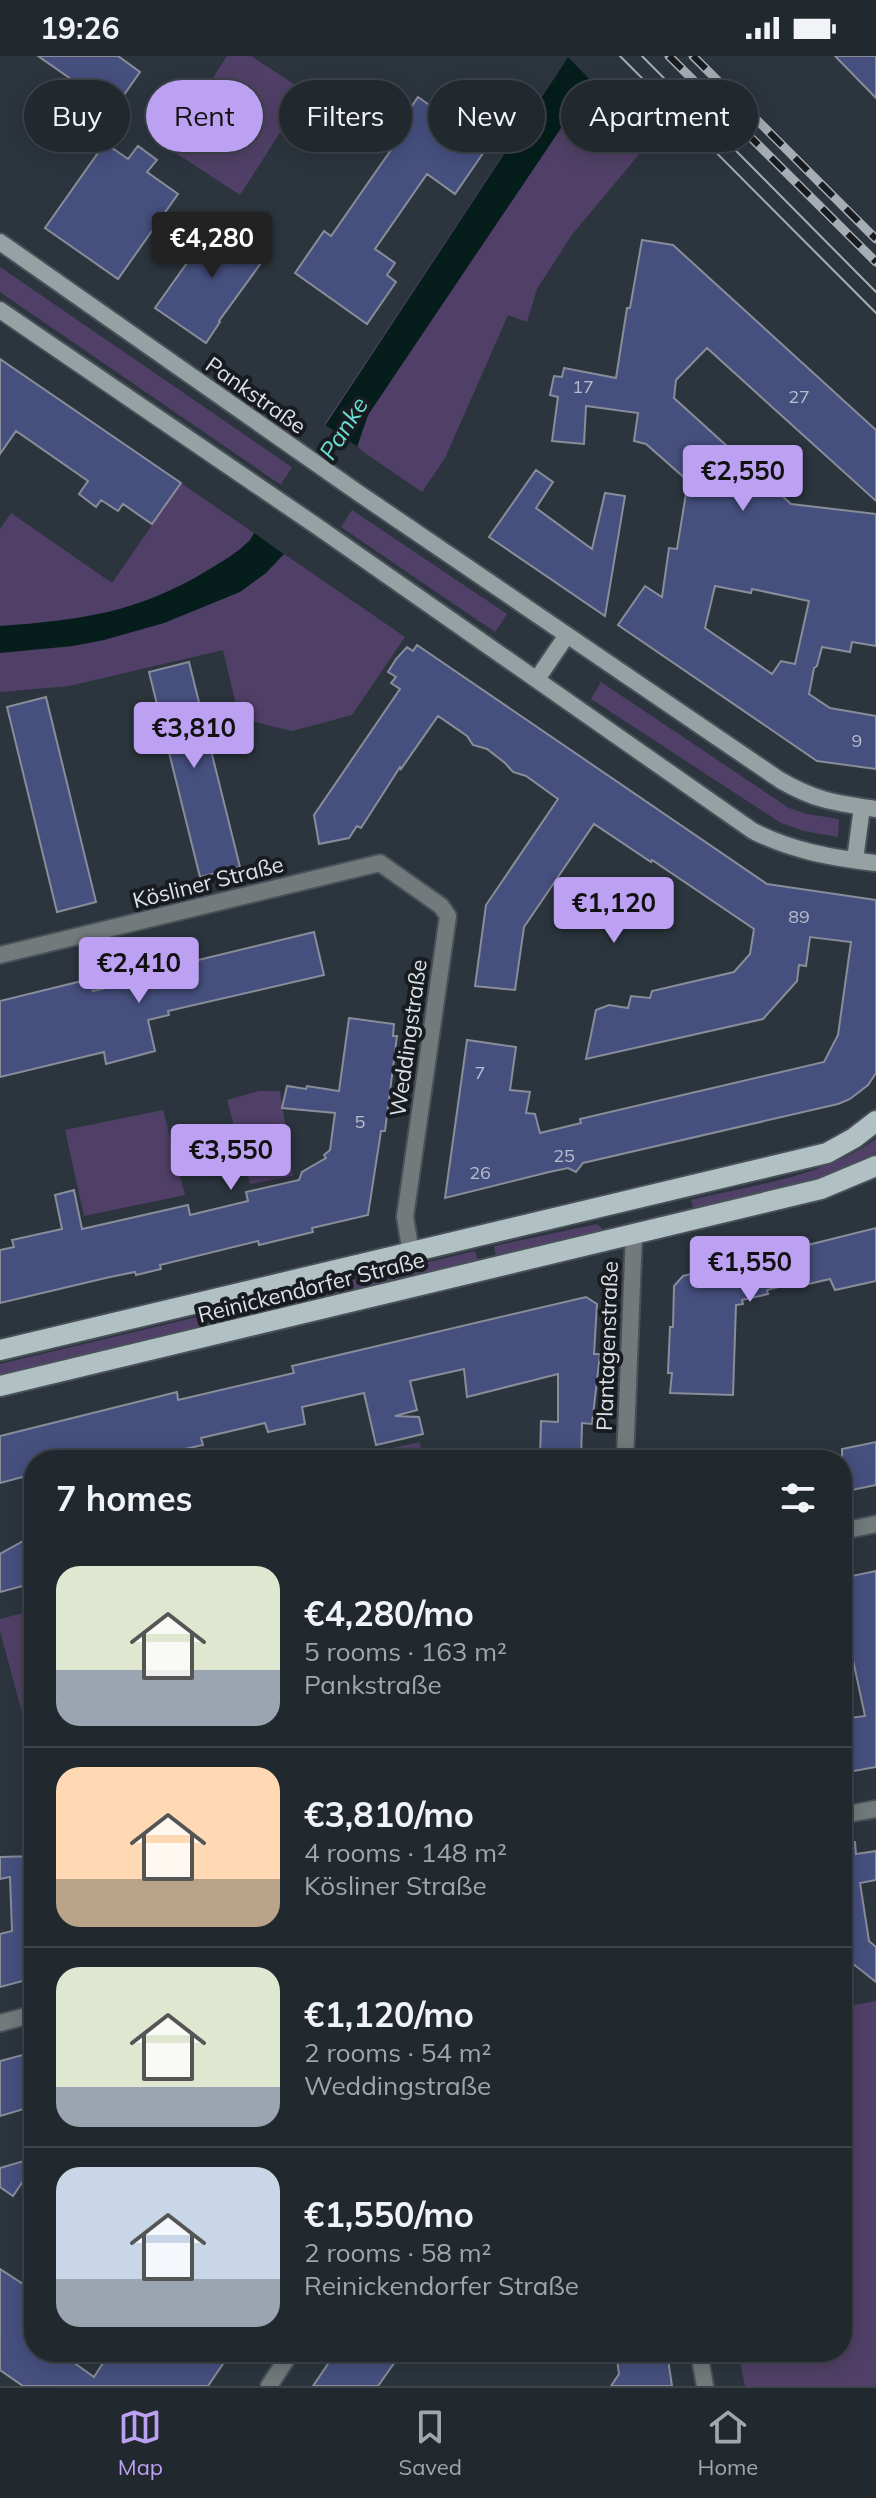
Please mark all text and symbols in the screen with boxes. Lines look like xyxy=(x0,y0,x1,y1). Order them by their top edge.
text: 19:26 xyxy=(40,9,119,47)
chip: Buy xyxy=(24,80,130,152)
chip: Rent xyxy=(146,80,263,152)
chip: Filters xyxy=(279,80,412,152)
chip: New xyxy=(428,80,545,152)
chip: Apartment xyxy=(561,80,758,152)
pin: €4,280 xyxy=(147,212,277,280)
text: €4,280 xyxy=(170,221,254,254)
street label: Pankstraße xyxy=(200,350,312,440)
house number: 17 xyxy=(572,375,594,398)
house number: 27 xyxy=(788,385,810,408)
water label: Panke xyxy=(312,391,374,465)
pin: €2,550 xyxy=(678,445,808,513)
text: €2,550 xyxy=(701,454,785,487)
pin: €3,810 xyxy=(129,702,259,770)
text: €3,810 xyxy=(152,711,236,744)
house number: 9 xyxy=(852,729,862,752)
street label: Kösliner Straße xyxy=(130,850,286,914)
pin: €1,120 xyxy=(549,877,679,945)
text: €1,120 xyxy=(572,886,656,919)
house number: 89 xyxy=(788,905,810,928)
pin: €2,410 xyxy=(74,937,204,1005)
text: €2,410 xyxy=(97,946,181,979)
street label: Weddingstraße xyxy=(383,958,433,1118)
house number: 7 xyxy=(475,1061,485,1084)
house number: 5 xyxy=(355,1110,366,1133)
pin: €3,550 xyxy=(166,1124,296,1192)
text: €3,550 xyxy=(189,1133,273,1166)
house number: 25 xyxy=(553,1144,575,1167)
house number: 26 xyxy=(469,1161,491,1184)
pin: €1,550 xyxy=(685,1236,815,1304)
street label: Reinickendorfer Straße xyxy=(195,1245,427,1329)
text: €1,550 xyxy=(708,1245,792,1278)
street label: Plantagenstraße xyxy=(590,1260,624,1432)
icon: filters xyxy=(776,1476,820,1520)
text: 7 homes xyxy=(56,1477,193,1520)
text: €4,280/mo xyxy=(304,1592,474,1635)
icon: home xyxy=(120,1598,216,1694)
text: 5 rooms · 163 m² xyxy=(304,1635,507,1668)
text: Pankstraße xyxy=(304,1668,442,1701)
text: €3,810/mo xyxy=(304,1793,474,1836)
icon: home xyxy=(120,1799,216,1895)
text: 4 rooms · 148 m² xyxy=(304,1836,507,1869)
text: Kösliner Straße xyxy=(304,1869,487,1902)
text: €1,120/mo xyxy=(304,1993,474,2036)
icon: home xyxy=(120,1999,216,2095)
text: 2 rooms · 54 m² xyxy=(304,2036,491,2069)
text: Weddingstraße xyxy=(304,2069,491,2102)
text: €1,550/mo xyxy=(304,2193,474,2236)
icon: home xyxy=(120,2199,216,2295)
text: 2 rooms · 58 m² xyxy=(304,2236,491,2269)
text: Reinickendorfer Straße xyxy=(304,2269,579,2302)
tab: Map xyxy=(118,2405,163,2481)
tab: Saved xyxy=(399,2405,462,2481)
tab: Home xyxy=(698,2405,758,2481)

